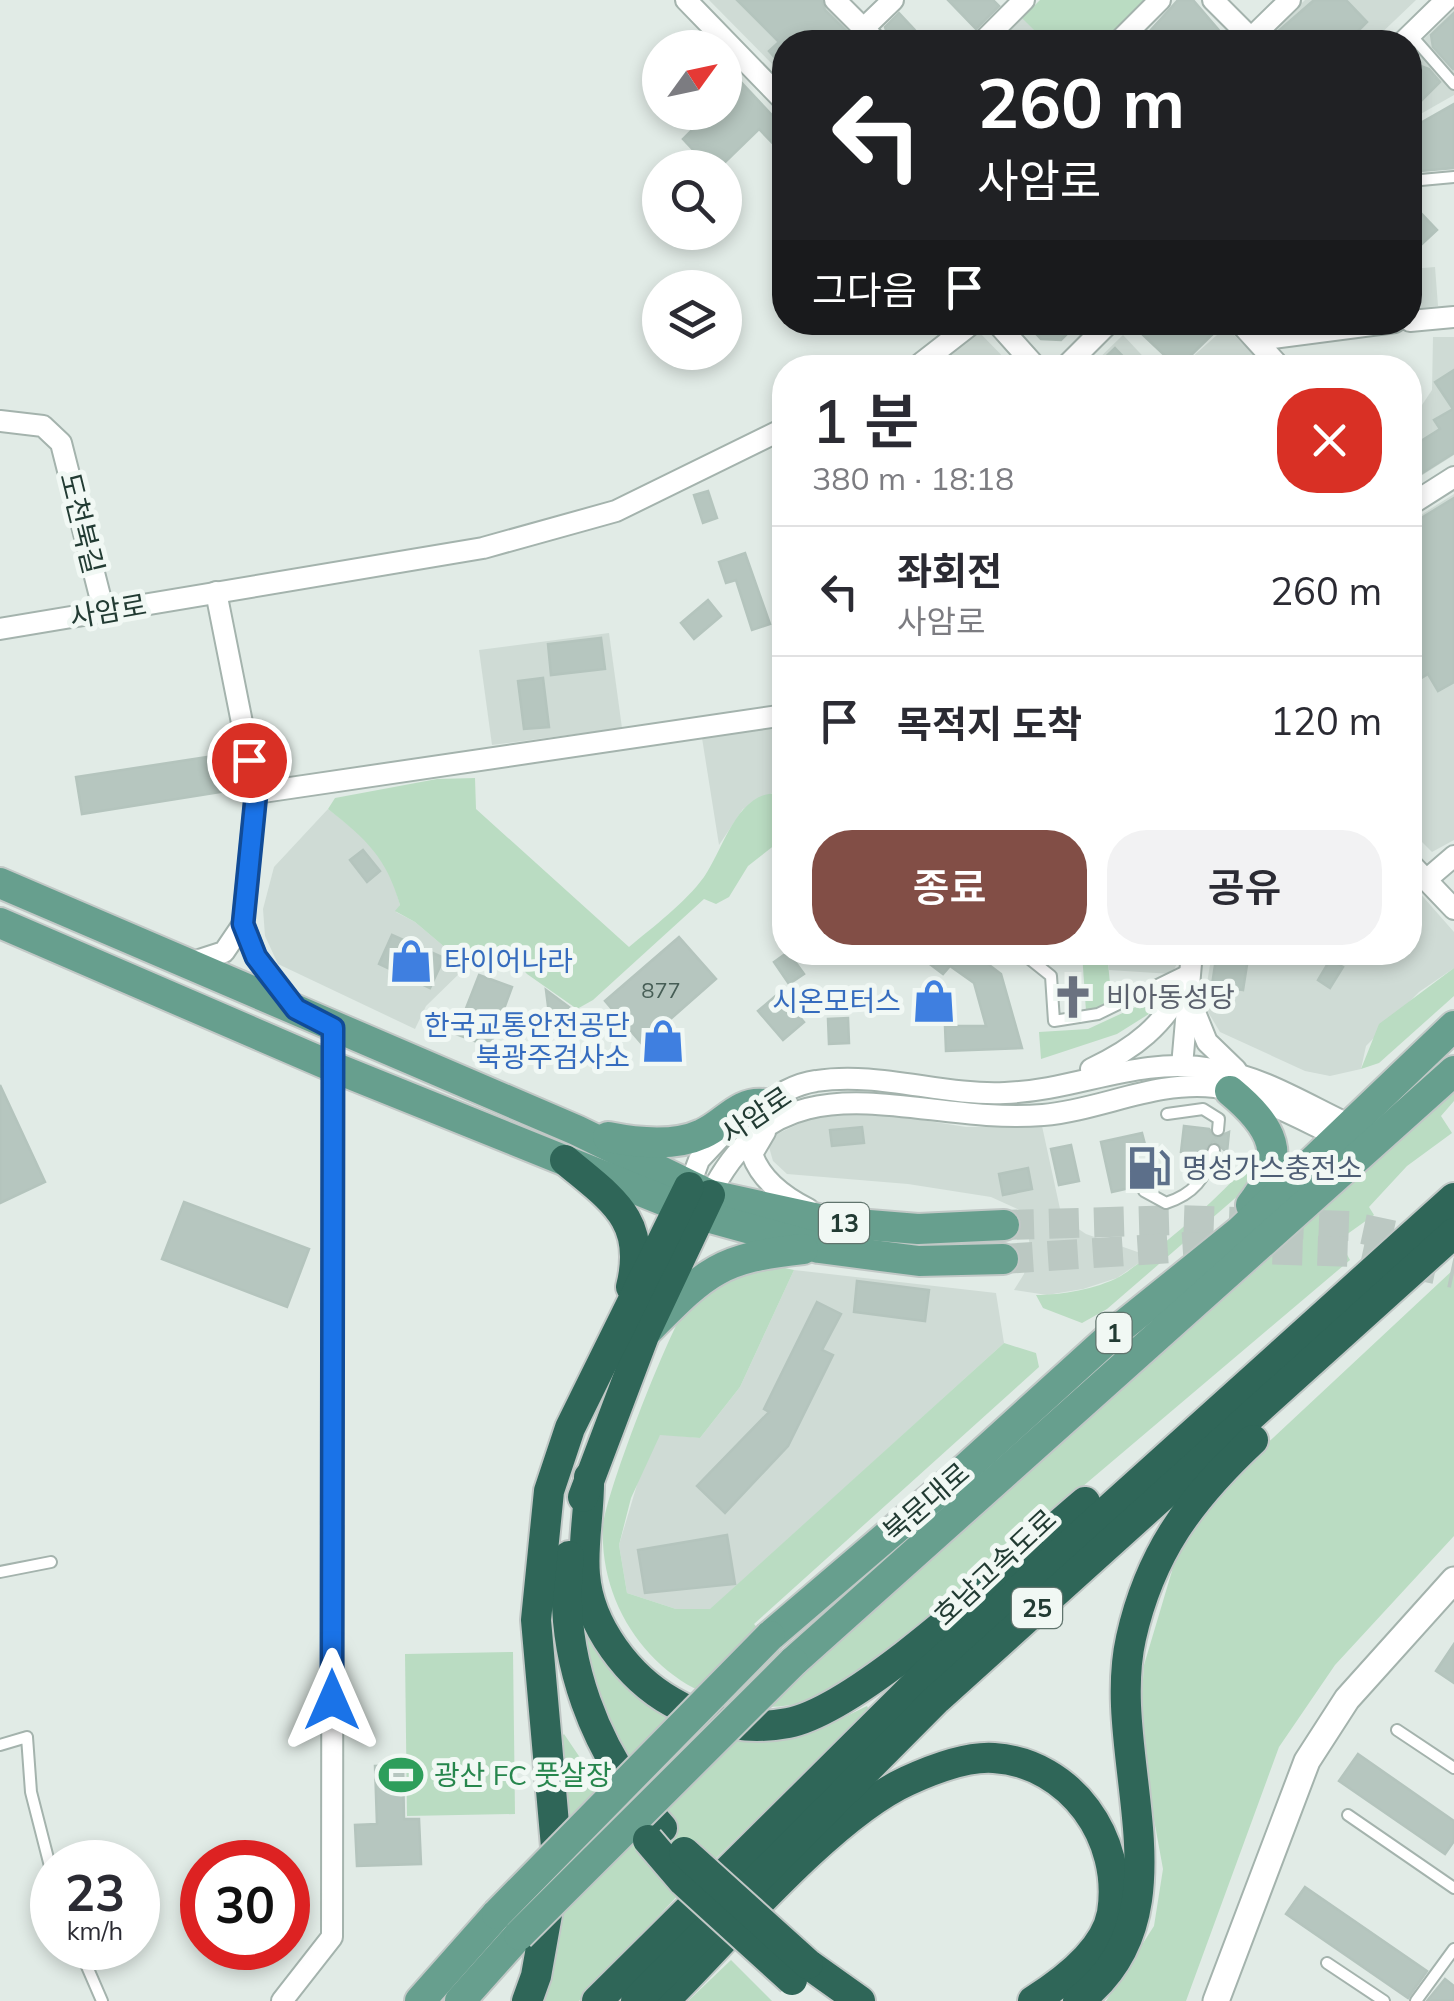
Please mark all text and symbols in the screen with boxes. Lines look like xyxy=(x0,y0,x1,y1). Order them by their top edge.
north arrow xyxy=(642,30,742,130)
map controls xyxy=(642,30,742,370)
text: 260 m xyxy=(977,58,1185,146)
icon: left xyxy=(812,70,942,200)
button: search xyxy=(642,150,742,250)
text: 사암로 xyxy=(977,152,1101,208)
icon: arrive xyxy=(937,260,992,315)
text: 그다음 xyxy=(812,266,917,314)
button: layers xyxy=(642,270,742,370)
text: 1 분 xyxy=(812,383,919,458)
button: close xyxy=(1277,388,1382,493)
text: 380 m · 18:18 xyxy=(812,458,1014,498)
street label: 도천북길 xyxy=(53,469,112,577)
text: 좌회전 xyxy=(897,547,1002,595)
icon: left xyxy=(812,564,867,619)
text: 260 m xyxy=(1270,567,1382,615)
street label: 사암로 xyxy=(67,587,149,634)
text: 사암로 xyxy=(897,601,985,641)
icon: arrive xyxy=(812,694,867,749)
text: 120 m xyxy=(1270,697,1382,745)
text: 목적지 도착 xyxy=(897,700,1082,748)
pin xyxy=(207,718,292,803)
icon: arrive xyxy=(222,733,277,788)
button: 종료 xyxy=(812,830,1087,945)
button: 공유 xyxy=(1107,830,1382,945)
shop icon: 타이어나라 xyxy=(387,937,435,985)
place label: 타이어나라 xyxy=(444,943,573,978)
church icon: 비아동성당 xyxy=(1049,973,1097,1021)
house number: 877 xyxy=(641,976,681,1004)
shop icon: 시온모터스 xyxy=(910,977,958,1025)
place label: 비아동성당 xyxy=(1106,979,1235,1014)
place label: 시온모터스 xyxy=(772,983,901,1018)
place label: 한국교통안전공단 북광주검사소 xyxy=(424,1007,630,1074)
shop icon: 한국교통안전공단 북광주검사소 xyxy=(639,1017,687,1065)
street label: 사암로 xyxy=(714,1078,798,1151)
fuel station icon: 명성가스충전소 xyxy=(1125,1144,1173,1192)
place label: 명성가스충전소 xyxy=(1182,1150,1362,1185)
road number: 13 xyxy=(819,1203,869,1243)
road number: 1 xyxy=(1096,1313,1132,1353)
street label: 북문대로 xyxy=(875,1455,976,1549)
street label: 호남고속도로 xyxy=(926,1501,1063,1632)
road number: 25 xyxy=(1012,1588,1062,1628)
position arrow xyxy=(280,1648,384,1752)
sports icon: 광산 FC 풋살장 xyxy=(377,1751,425,1799)
place label: 광산 FC 풋살장 xyxy=(434,1757,612,1792)
speed limit sign: 30 xyxy=(180,1840,310,1970)
text: 23 xyxy=(65,1861,125,1924)
text: km/h xyxy=(67,1915,123,1946)

